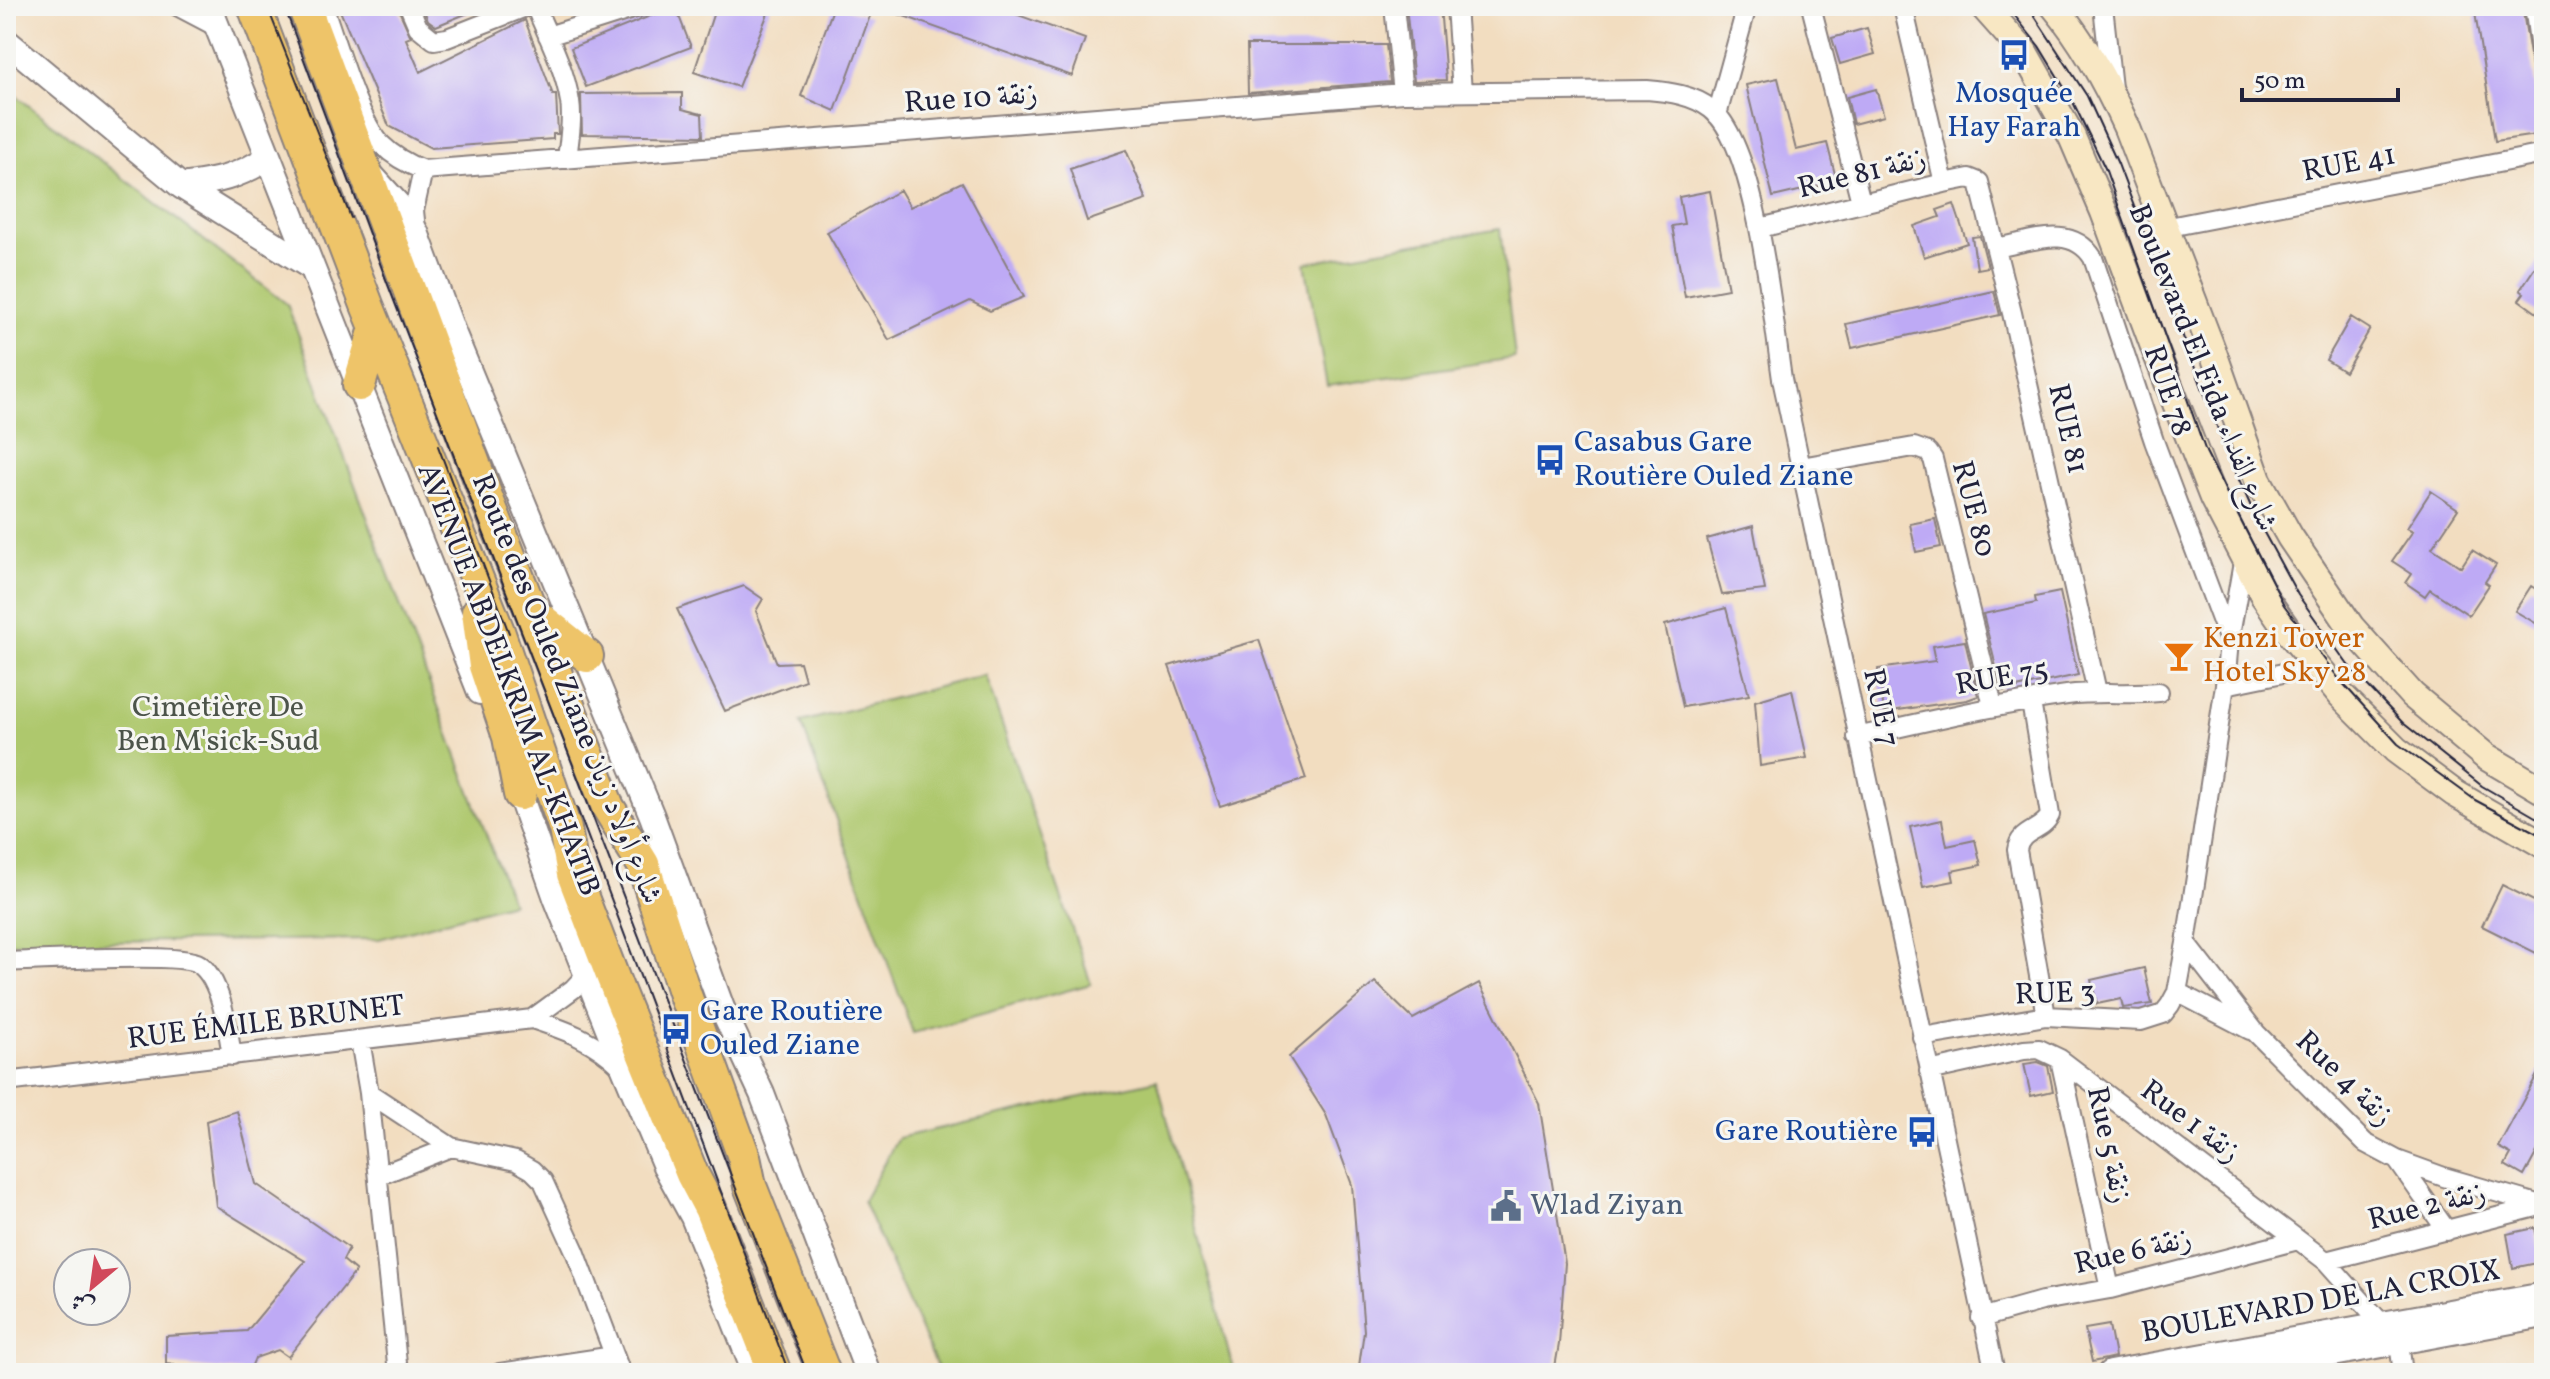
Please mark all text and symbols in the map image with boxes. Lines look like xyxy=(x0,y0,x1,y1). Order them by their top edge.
bus stop icon: Mosquée Hay Farah xyxy=(1997,38,2031,72)
scale bar xyxy=(2242,52,2398,102)
text: 50 m xyxy=(2254,65,2306,99)
street label: Rue 10 زنقة xyxy=(903,73,1039,125)
place label: Mosquée Hay Farah xyxy=(1947,73,2081,149)
street label: RUE 41 xyxy=(2299,134,2399,194)
street label: Rue 81 زنقة xyxy=(1793,138,1931,210)
street label: Boulevard El Fida شارع الفداء xyxy=(2115,198,2287,539)
street label: RUE 78 xyxy=(2132,340,2202,442)
street label: RUE 81 xyxy=(2036,380,2098,478)
place label: Casabus Gare Routière Ouled Ziane xyxy=(1574,422,1853,498)
bus stop icon: Casabus Gare Routière Ouled Ziane xyxy=(1533,443,1567,477)
street label: RUE 80 xyxy=(1940,456,2006,562)
street label: AVENUE ABDELKRIM AL-KHATIB xyxy=(406,458,610,902)
street label: Route des Ouled Ziane شارع أولاد زيان xyxy=(458,467,674,911)
place label: Kenzi Tower Hotel Sky 28 xyxy=(2203,618,2367,694)
bar icon: Kenzi Tower Hotel Sky 28 xyxy=(2162,639,2196,673)
street label: RUE 75 xyxy=(1952,649,2052,707)
street label: RUE 7 xyxy=(1851,665,1909,751)
park label: Cimetière De Ben M'sick-Sud xyxy=(117,687,319,763)
street label: RUE 3 xyxy=(2014,972,2096,1016)
street label: RUE ÉMILE BRUNET xyxy=(125,985,407,1061)
place label: Gare Routière Ouled Ziane xyxy=(700,991,883,1067)
bus stop icon: Gare Routière Ouled Ziane xyxy=(659,1012,693,1046)
street label: Rue 4 زنقة xyxy=(2286,1022,2402,1136)
street label: Rue 1 زنقة xyxy=(2131,1070,2249,1174)
street label: Rue 5 زنقة xyxy=(2075,1083,2141,1207)
place label: Gare Routière xyxy=(1715,1111,1898,1153)
bus stop icon: Gare Routière xyxy=(1905,1115,1939,1149)
street label: Rue 2 زنقة xyxy=(2364,1172,2490,1242)
place label: Wlad Ziyan xyxy=(1530,1185,1684,1227)
public building icon: Wlad Ziyan xyxy=(1489,1189,1523,1223)
street label: Rue 6 زنقة xyxy=(2070,1218,2196,1286)
north arrow xyxy=(52,1247,132,1327)
street label: BOULEVARD DE LA CROIX xyxy=(2138,1250,2504,1354)
text: ش xyxy=(66,1283,101,1321)

